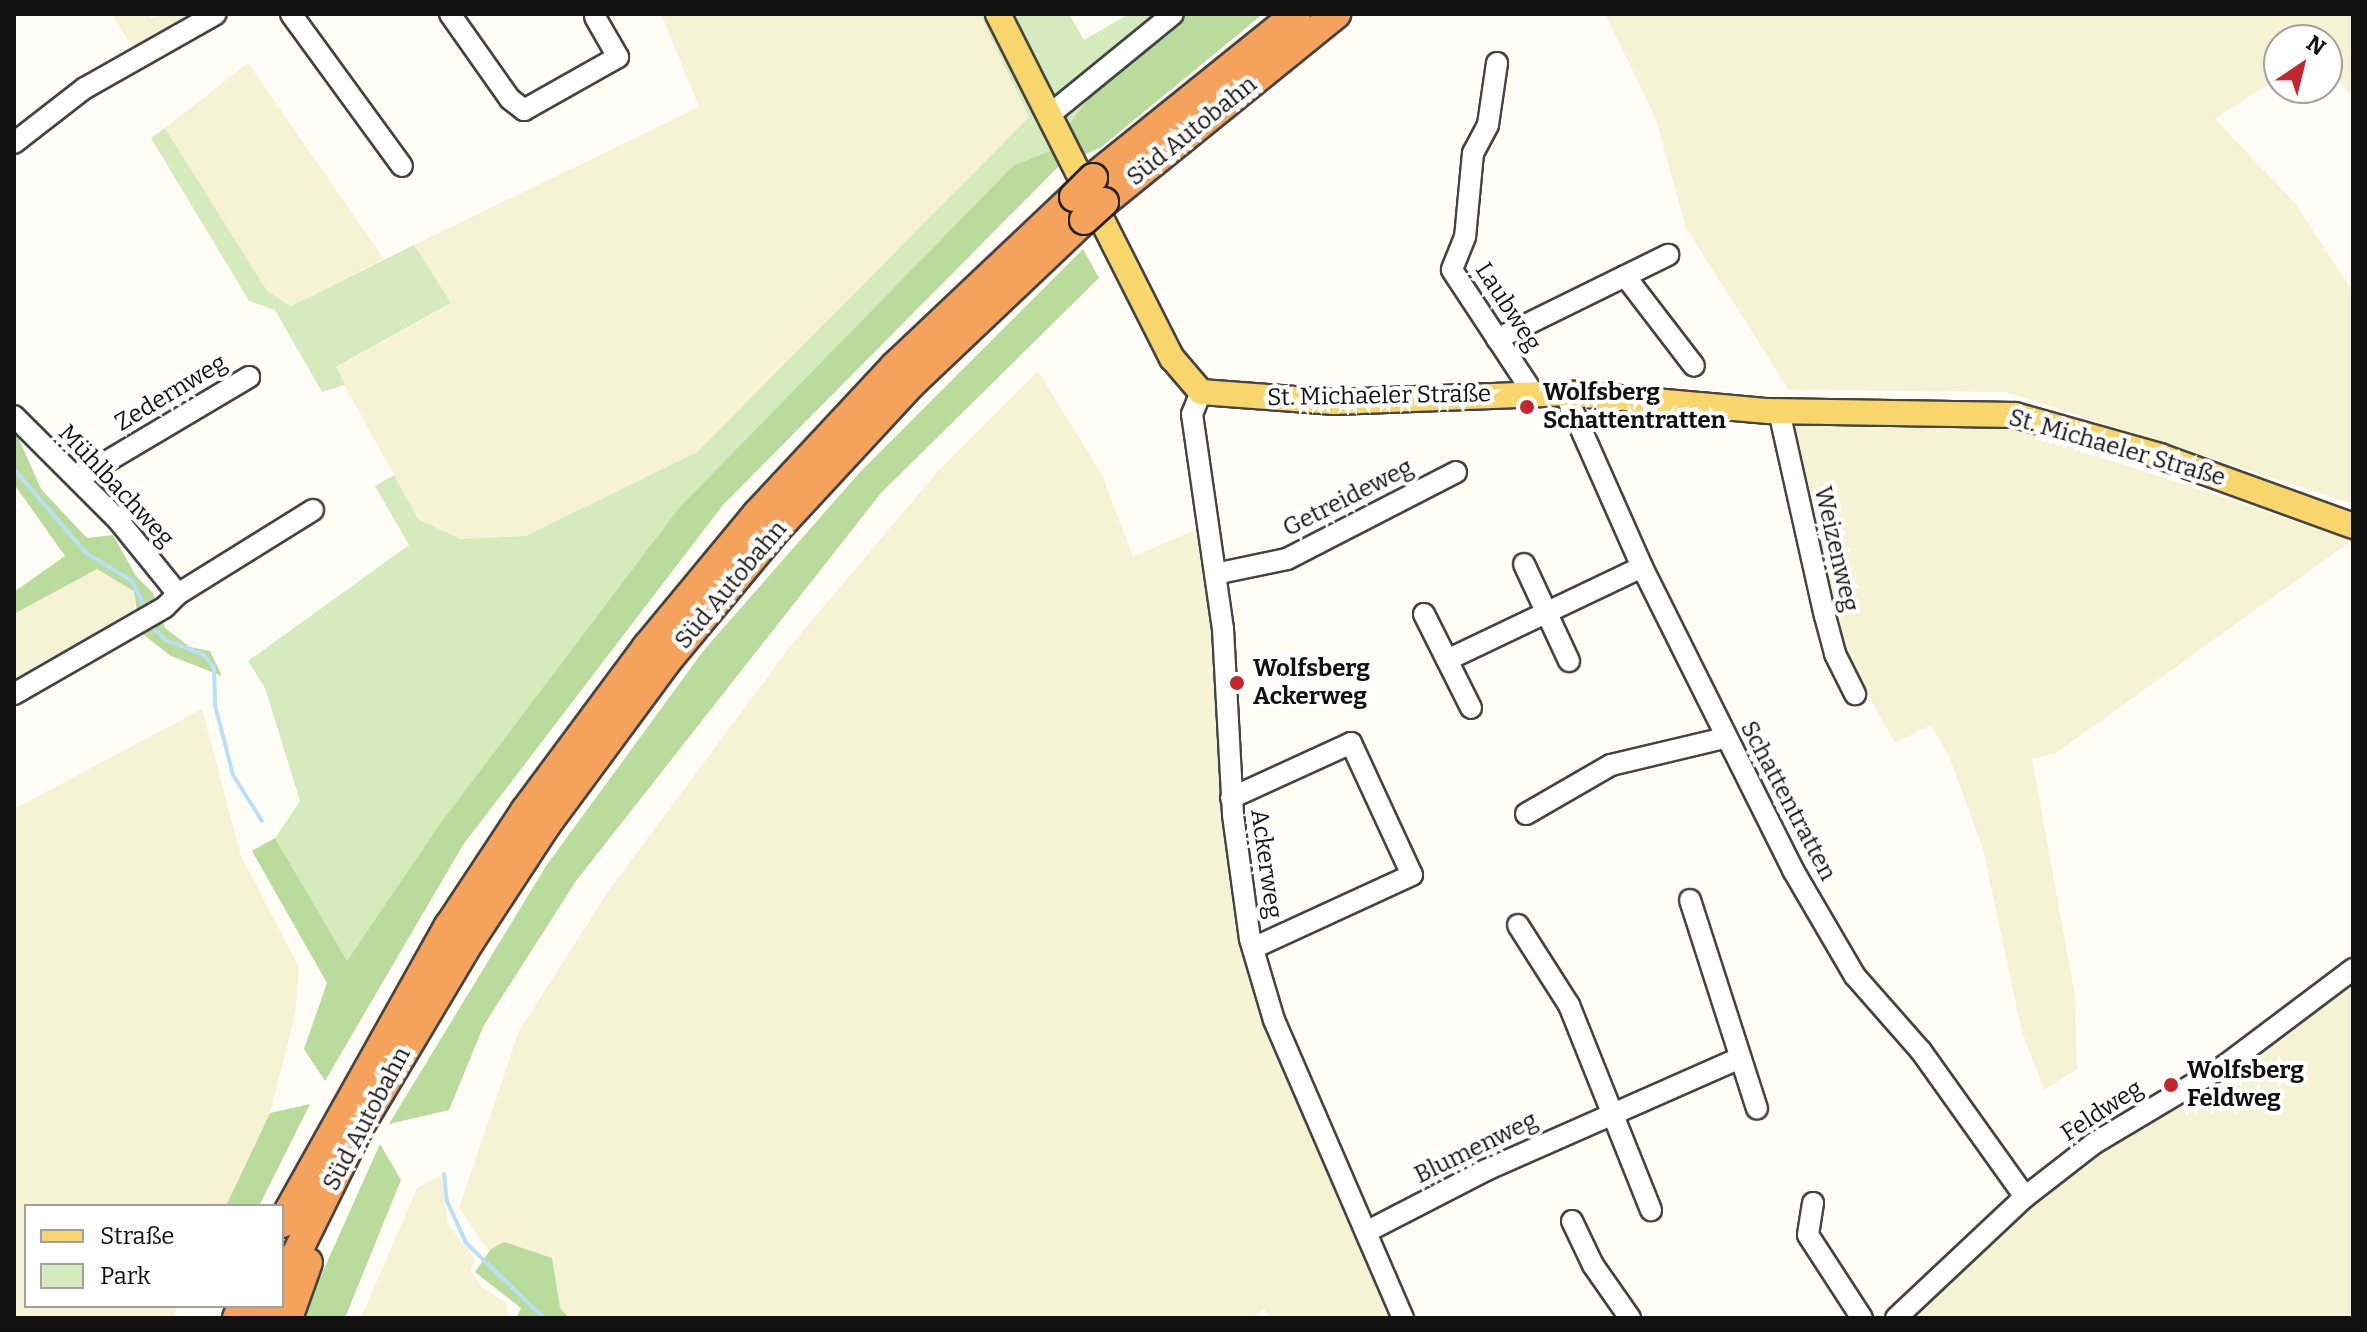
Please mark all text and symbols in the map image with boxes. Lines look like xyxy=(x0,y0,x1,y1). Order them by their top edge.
north arrow xyxy=(2263,24,2343,104)
text: N xyxy=(2301,30,2331,61)
street label: Süd Autobahn xyxy=(1121,70,1263,192)
street label: Laubweg xyxy=(1469,257,1547,357)
street label: Zedernweg xyxy=(110,348,232,438)
place label: Wolfsberg Schattentratten xyxy=(1543,379,1726,435)
street label: St. Michaeler Straße xyxy=(1267,380,1491,412)
marker: Wolfsberg Schattentratten xyxy=(1518,398,1536,416)
street label: St. Michaeler Straße xyxy=(2005,403,2229,493)
street label: Mühlbachweg xyxy=(52,419,180,553)
street label: Getreideweg xyxy=(1278,453,1418,543)
street label: Weizenweg xyxy=(1808,484,1864,614)
street label: Süd Autobahn xyxy=(669,515,793,655)
place label: Wolfsberg Ackerweg xyxy=(1253,655,1370,711)
marker: Wolfsberg Ackerweg xyxy=(1228,674,1246,692)
street label: Schattentratten xyxy=(1734,716,1842,886)
street label: Ackerweg xyxy=(1244,807,1288,921)
street label: Süd Autobahn xyxy=(317,1042,417,1196)
place label: Wolfsberg Feldweg xyxy=(2187,1057,2304,1113)
street label: Feldweg xyxy=(2056,1074,2148,1148)
marker: Wolfsberg Feldweg xyxy=(2162,1076,2180,1094)
street label: Blumenweg xyxy=(1410,1106,1542,1190)
legend xyxy=(24,1204,284,1308)
text: Straße xyxy=(100,1222,174,1250)
text: Park xyxy=(100,1262,151,1290)

